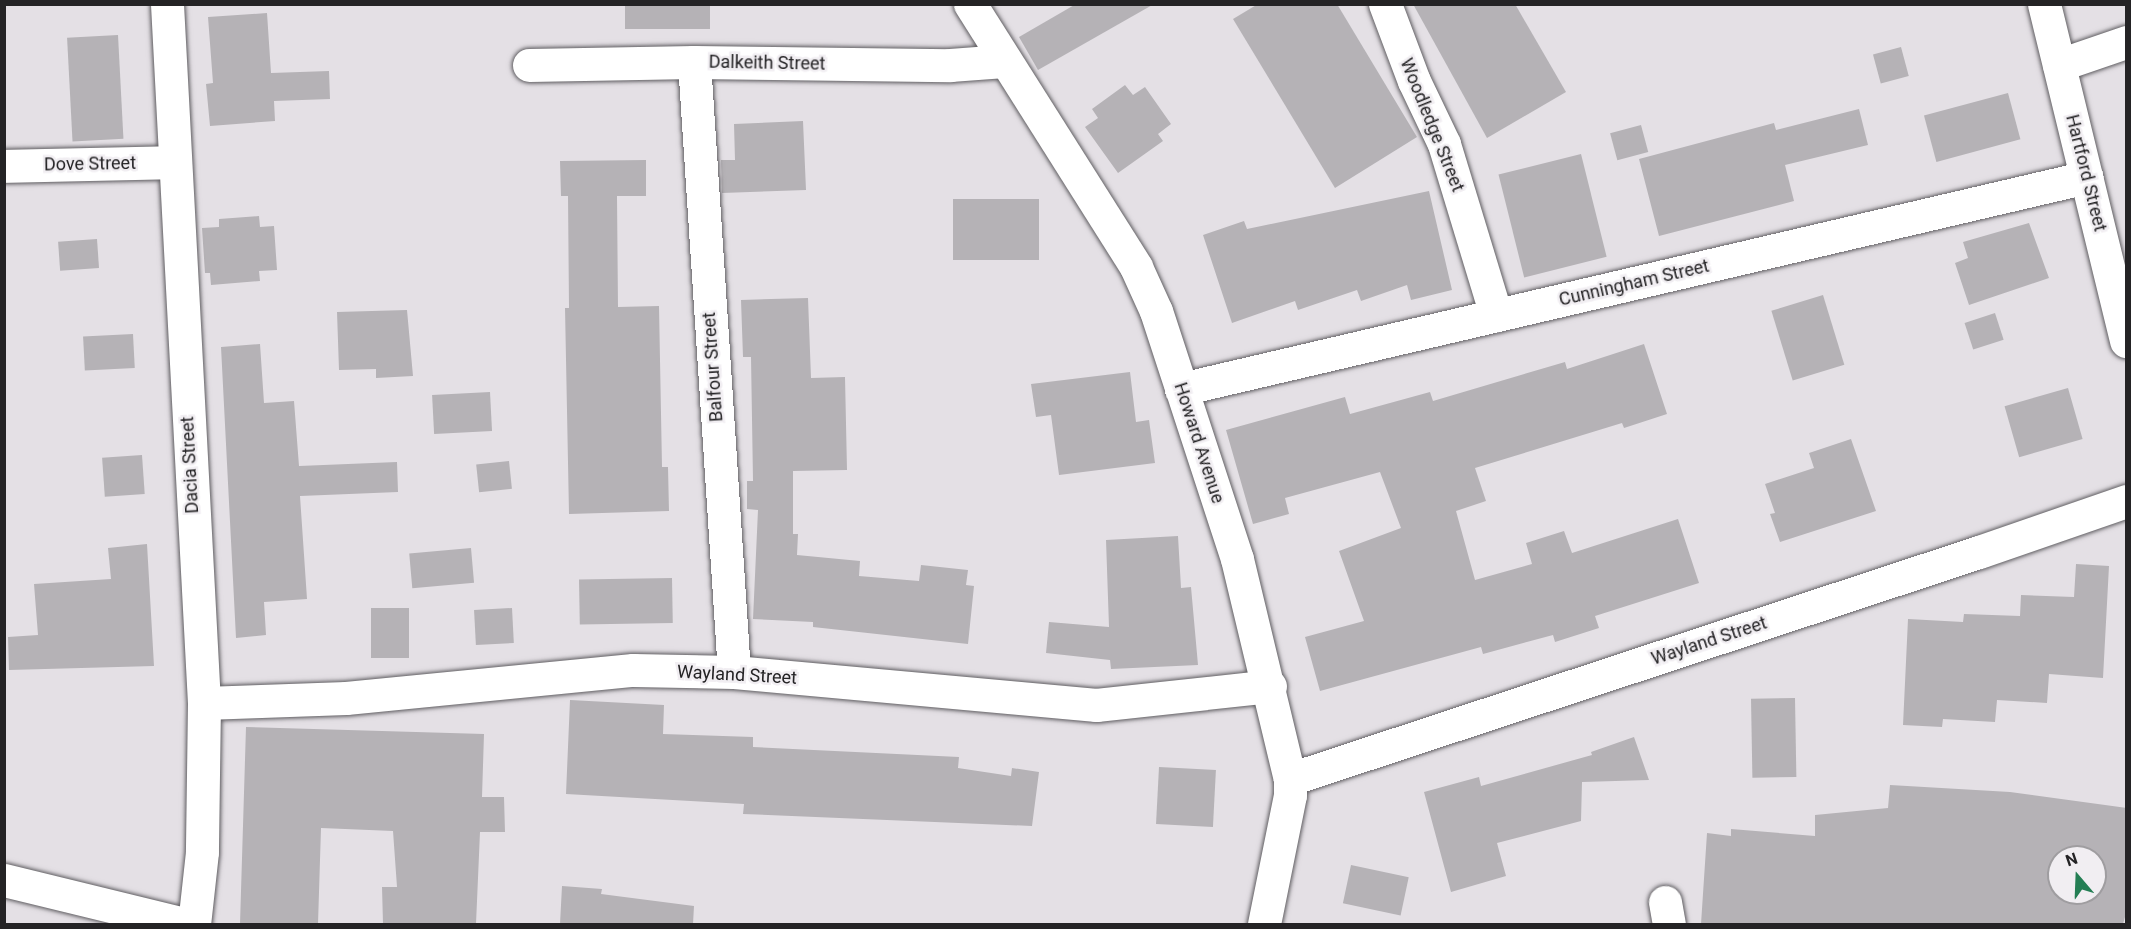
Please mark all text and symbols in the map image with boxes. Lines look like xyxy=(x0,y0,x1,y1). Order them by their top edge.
street label: Dalkeith Street xyxy=(709,51,825,75)
street label: Woodledge Street xyxy=(1395,55,1469,195)
street label: Hartford Street xyxy=(2061,112,2111,234)
street label: Dove Street xyxy=(44,152,136,176)
street label: Cunningham Street xyxy=(1557,255,1711,311)
street label: Balfour Street xyxy=(698,311,728,423)
street label: Howard Avenue xyxy=(1169,380,1229,506)
street label: Dacia Street xyxy=(177,416,203,514)
street label: Wayland Street xyxy=(1649,612,1769,670)
street label: Wayland Street xyxy=(676,661,798,689)
north arrow xyxy=(2047,845,2107,905)
text: N xyxy=(2063,849,2080,870)

